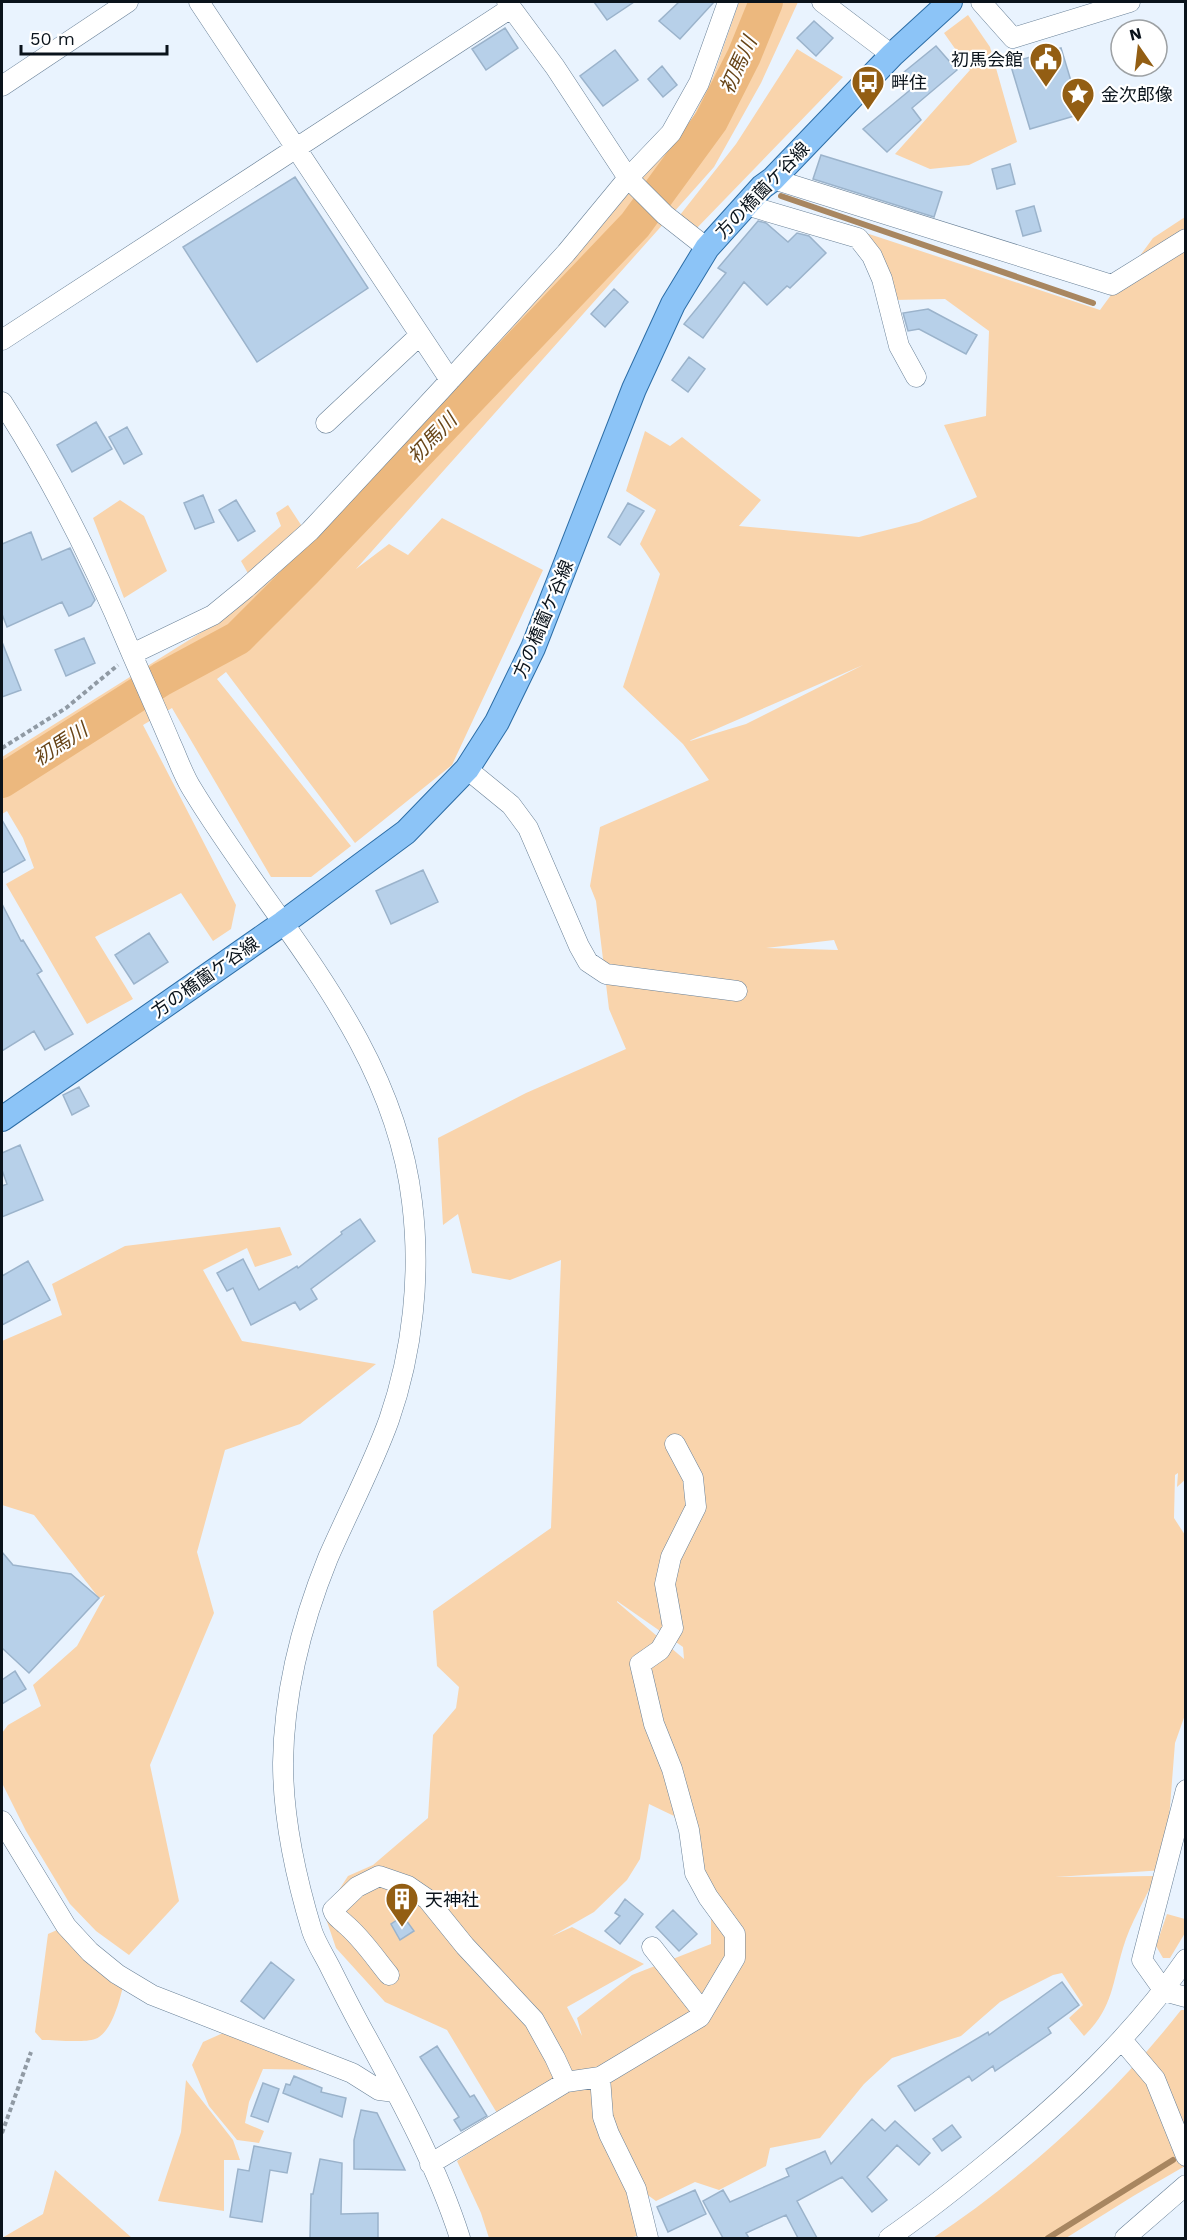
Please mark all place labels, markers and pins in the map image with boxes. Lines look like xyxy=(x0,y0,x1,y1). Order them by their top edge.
public building icon: 初馬会館 xyxy=(1028,41,1064,88)
place label: 初馬会館 xyxy=(951,49,1023,70)
bus stop icon: 畔住 xyxy=(850,64,886,111)
place label: 畔住 xyxy=(891,72,927,93)
place icon: 金次郎像 xyxy=(1060,76,1096,123)
place label: 金次郎像 xyxy=(1101,84,1173,105)
building icon: 天神社 xyxy=(384,1881,420,1928)
place label: 天神社 xyxy=(425,1889,479,1910)

